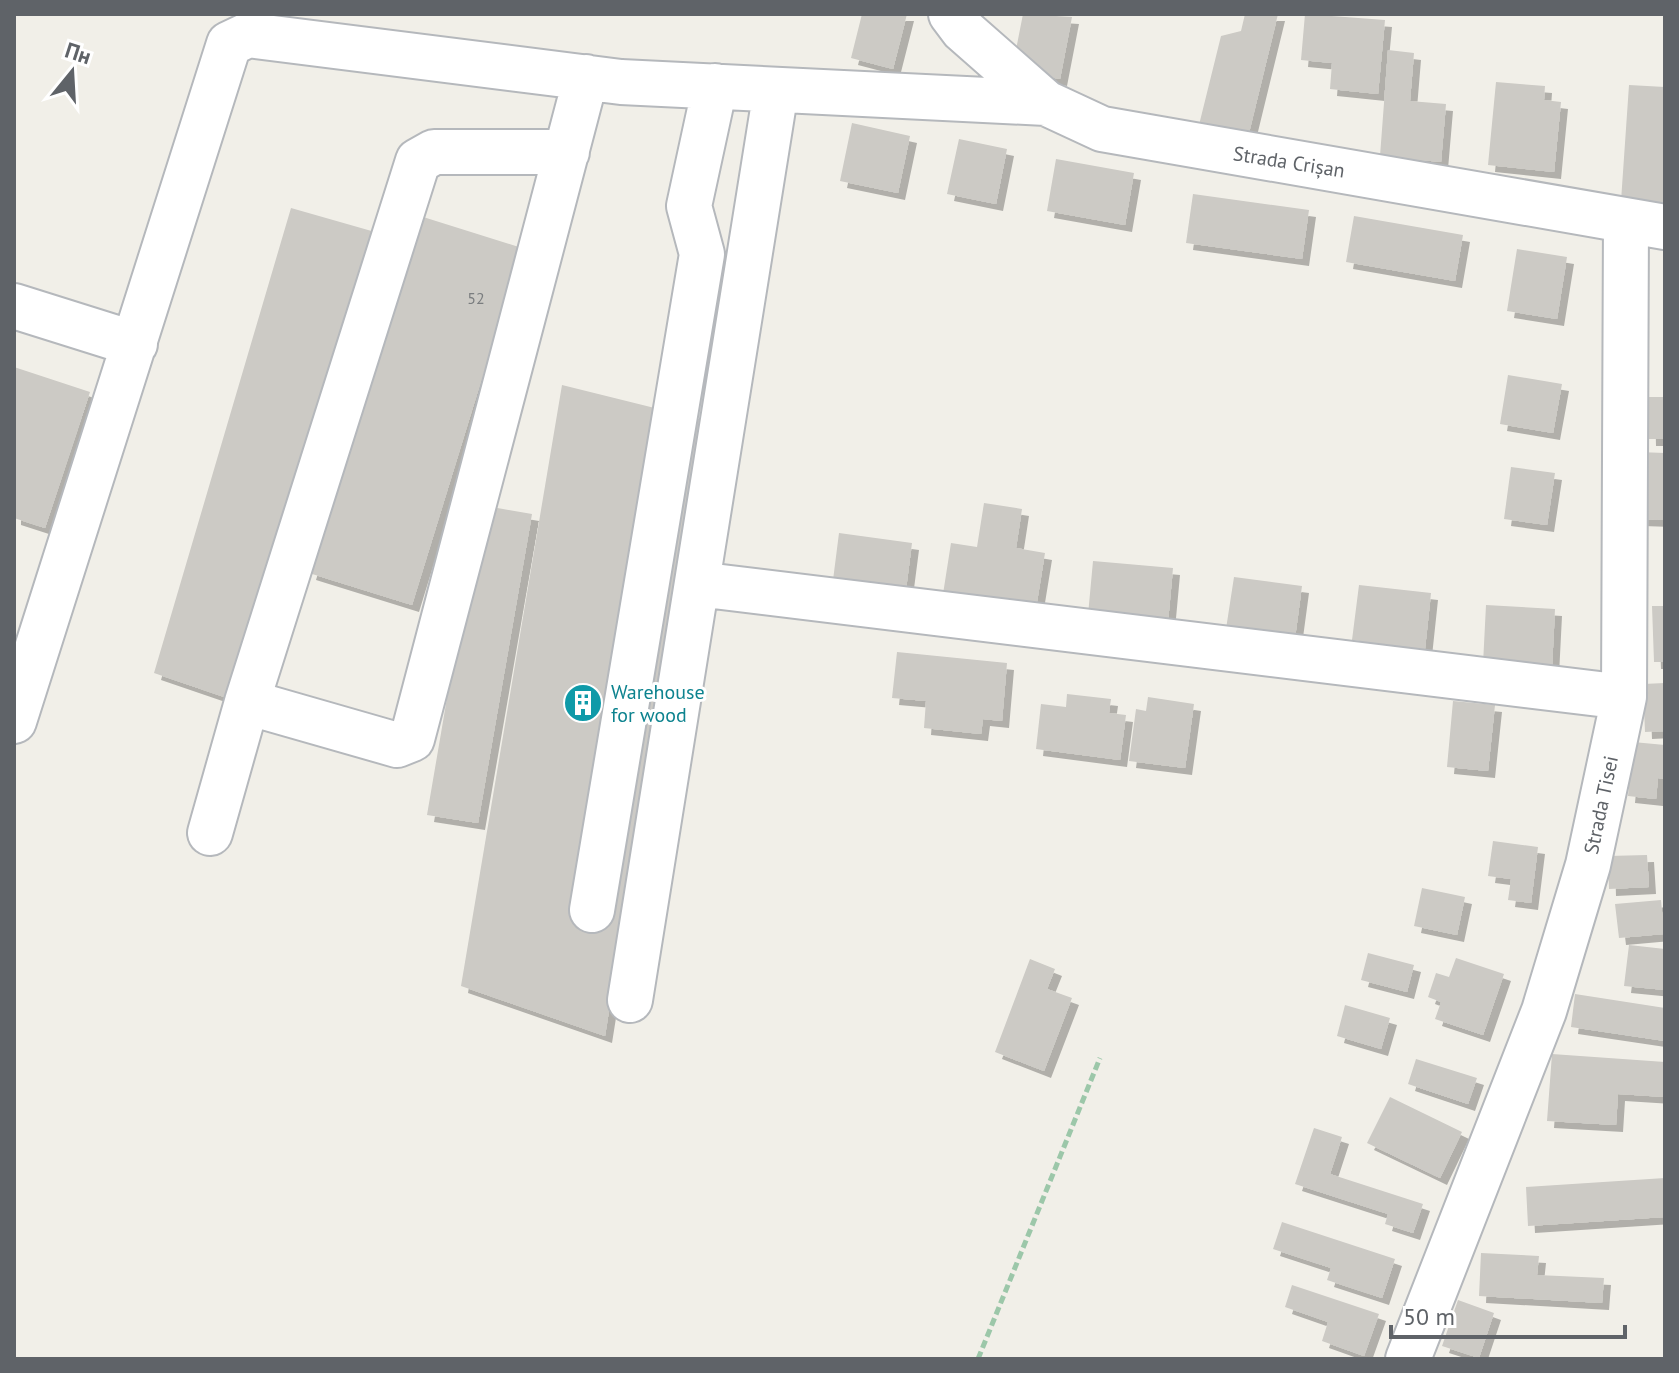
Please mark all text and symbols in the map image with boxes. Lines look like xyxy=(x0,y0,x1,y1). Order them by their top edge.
north arrow xyxy=(32,32,112,112)
text: Пн xyxy=(62,36,95,70)
street label: Strada Crișan xyxy=(1231,140,1347,184)
house number: 52 xyxy=(467,288,485,308)
place label: Warehouse for wood xyxy=(611,679,705,728)
building icon: Warehouse for wood xyxy=(562,682,604,724)
street label: Strada Tisei xyxy=(1578,753,1624,857)
scale bar xyxy=(1391,1289,1625,1339)
text: 50 m xyxy=(1403,1301,1455,1332)

